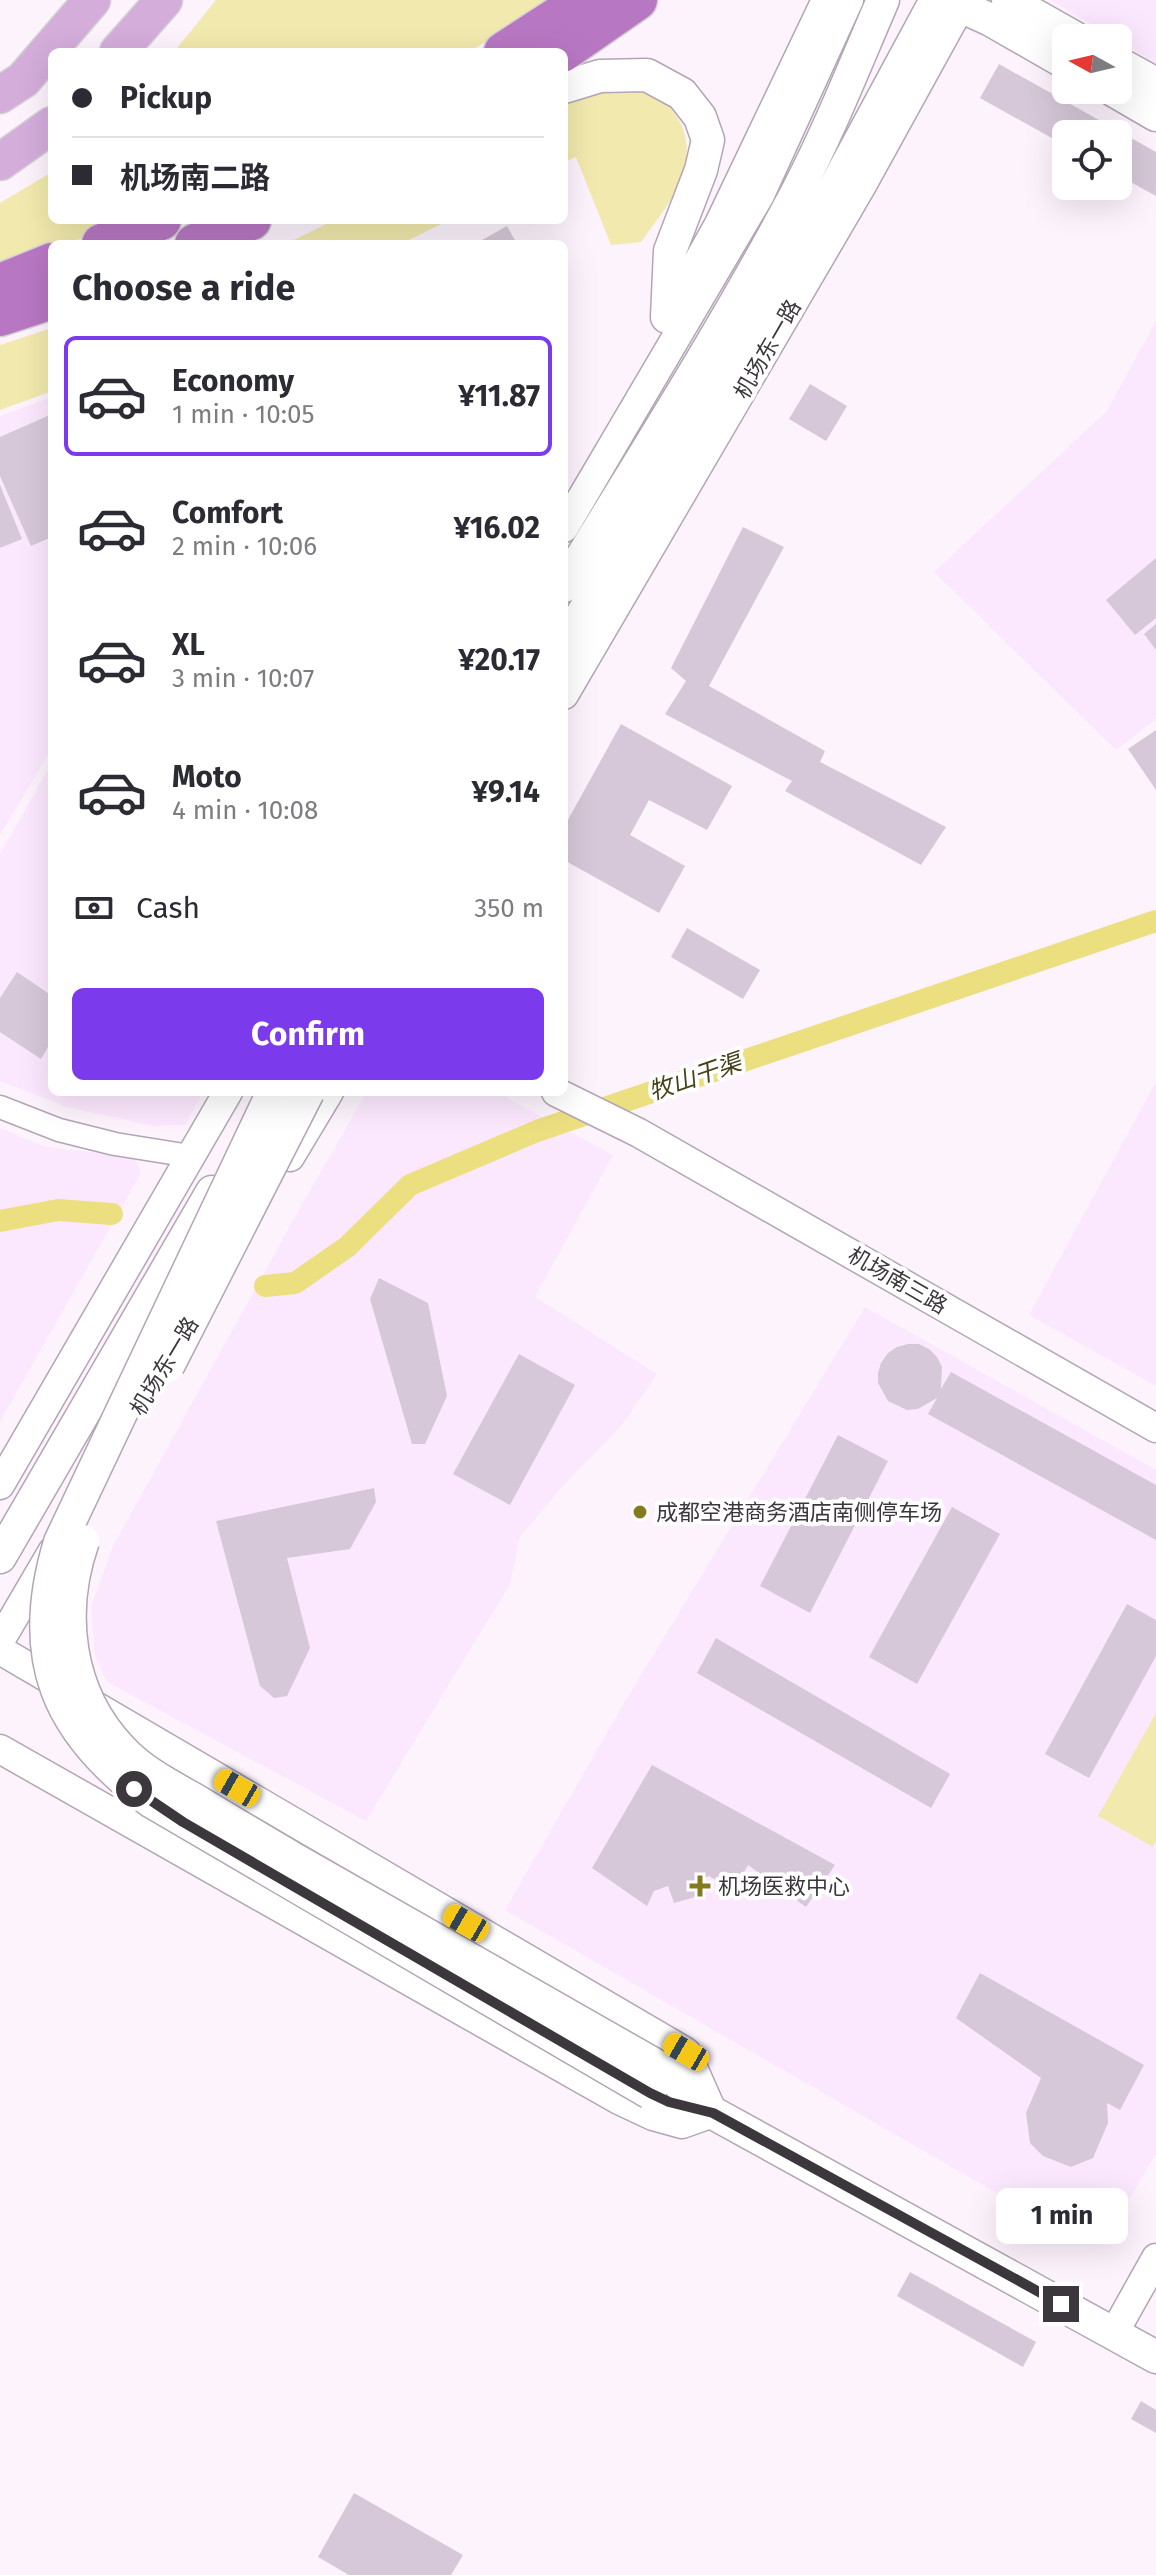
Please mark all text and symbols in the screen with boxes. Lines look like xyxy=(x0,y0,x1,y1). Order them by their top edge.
north arrow xyxy=(1052,24,1132,104)
map controls xyxy=(1052,24,1132,200)
text: Pickup xyxy=(120,80,212,116)
button: locate xyxy=(1052,120,1132,200)
text: 机场南二路 xyxy=(120,160,270,196)
text: Choose a ride xyxy=(72,266,295,310)
street label: 机场东一路 xyxy=(728,295,807,404)
icon: car xyxy=(76,360,148,432)
text: Economy xyxy=(172,363,294,399)
text: ¥11.87 xyxy=(458,378,540,414)
text: 1 min · 10:05 xyxy=(172,399,315,430)
icon: car xyxy=(76,492,148,564)
text: Comfort xyxy=(172,495,283,531)
text: ¥16.02 xyxy=(454,510,540,546)
text: 2 min · 10:06 xyxy=(172,531,317,562)
icon: car xyxy=(76,624,148,696)
text: XL xyxy=(172,627,205,663)
text: ¥20.17 xyxy=(458,642,540,678)
text: 3 min · 10:07 xyxy=(172,663,314,694)
icon: car xyxy=(76,756,148,828)
text: Moto xyxy=(172,759,242,795)
text: ¥9.14 xyxy=(472,774,540,810)
text: 4 min · 10:08 xyxy=(172,795,318,826)
icon: cash xyxy=(72,886,116,930)
text: Cash xyxy=(136,890,200,926)
text: 350 m xyxy=(474,893,544,924)
button: Confirm xyxy=(72,988,544,1080)
water label: 牧山干渠 xyxy=(645,1047,748,1106)
street label: 机场南三路 xyxy=(843,1241,952,1320)
street label: 机场东一路 xyxy=(125,1312,204,1420)
place label: 成都空港商务酒店南侧停车场 xyxy=(656,1499,942,1526)
marker: 成都空港商务酒店南侧停车场 xyxy=(631,1503,649,1521)
car xyxy=(210,1766,264,1810)
route start xyxy=(116,1771,152,1807)
place label: 机场医救中心 xyxy=(718,1873,850,1900)
marker: 机场医救中心 xyxy=(689,1875,711,1897)
car xyxy=(439,1901,493,1945)
car xyxy=(659,2030,713,2074)
callout: 1 min xyxy=(995,2188,1127,2244)
text: 1 min xyxy=(1031,2200,1093,2231)
route end xyxy=(1043,2286,1079,2322)

